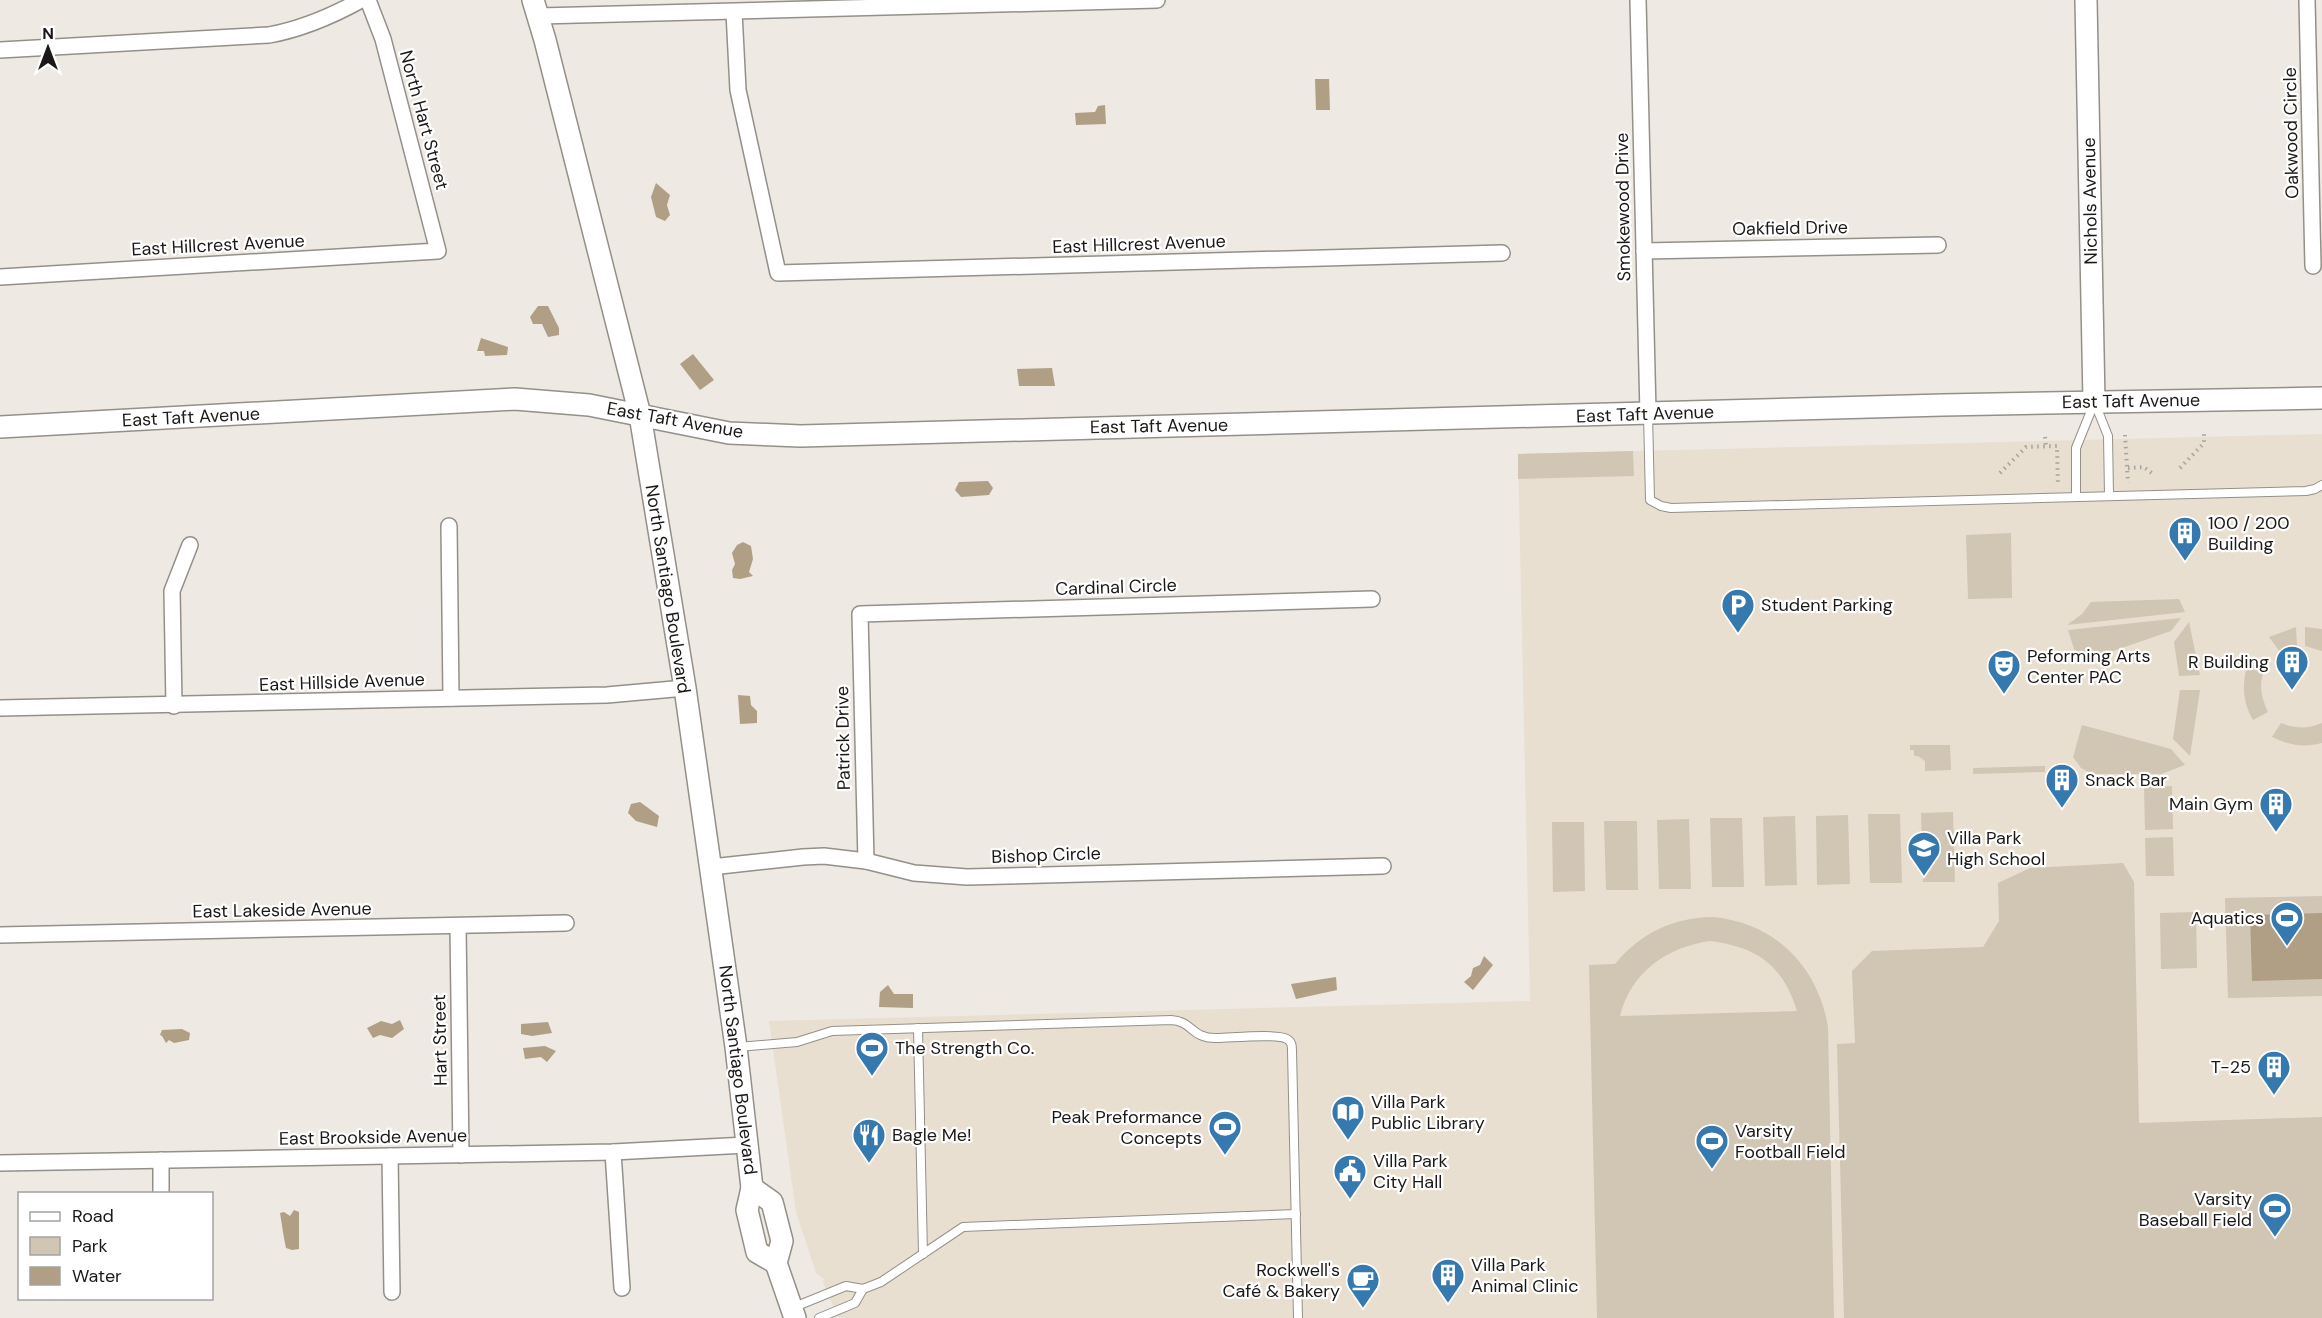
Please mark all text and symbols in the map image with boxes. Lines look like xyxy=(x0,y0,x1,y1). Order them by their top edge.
north arrow xyxy=(18,18,78,78)
text: N xyxy=(42,23,54,44)
street label: North Hart Street xyxy=(394,48,454,192)
street label: Oakwood Circle xyxy=(2278,67,2304,199)
street label: Smokewood Drive xyxy=(1610,132,1636,282)
street label: Nichols Avenue xyxy=(2077,137,2103,265)
street label: Oakfield Drive xyxy=(1732,215,1848,241)
street label: East Hillcrest Avenue xyxy=(131,228,305,262)
street label: East Hillcrest Avenue xyxy=(1052,229,1226,259)
street label: East Taft Avenue xyxy=(2062,388,2200,414)
street label: East Taft Avenue xyxy=(605,396,745,444)
street label: East Taft Avenue xyxy=(1576,400,1714,428)
street label: East Taft Avenue xyxy=(121,401,261,433)
street label: East Taft Avenue xyxy=(1090,413,1228,439)
street label: North Santiago Boulevard xyxy=(640,483,696,695)
place label: 100 / 200 Building xyxy=(2208,511,2290,556)
building icon: 100 / 200 Building xyxy=(2167,515,2203,562)
street label: Cardinal Circle xyxy=(1055,573,1177,601)
parking icon: Student Parking xyxy=(1720,587,1756,634)
place label: Student Parking xyxy=(1761,593,1893,617)
place label: Peforming Arts Center PAC xyxy=(2027,644,2150,689)
building icon: R Building xyxy=(2274,644,2310,691)
theatre icon: Peforming Arts Center PAC xyxy=(1986,648,2022,695)
place label: R Building xyxy=(2188,650,2269,674)
street label: East Hillside Avenue xyxy=(259,667,425,697)
street label: Patrick Drive xyxy=(830,686,856,790)
building icon: Snack Bar xyxy=(2044,762,2080,809)
place label: Snack Bar xyxy=(2085,768,2167,792)
building icon: Main Gym xyxy=(2258,786,2294,833)
place label: Main Gym xyxy=(2169,792,2253,816)
place label: Villa Park High School xyxy=(1947,826,2045,871)
school or university icon: Villa Park High School xyxy=(1906,830,1942,877)
street label: Bishop Circle xyxy=(991,841,1101,869)
street label: East Lakeside Avenue xyxy=(192,896,372,924)
sports icon: Aquatics xyxy=(2269,900,2305,947)
place label: Aquatics xyxy=(2191,906,2264,930)
street label: North Santiago Boulevard xyxy=(713,964,763,1176)
street label: Hart Street xyxy=(427,994,453,1086)
sports icon: The Strength Co. xyxy=(854,1030,890,1077)
place label: The Strength Co. xyxy=(895,1036,1034,1060)
building icon: T-25 xyxy=(2256,1049,2292,1096)
place label: T-25 xyxy=(2211,1055,2251,1079)
place label: Villa Park Public Library xyxy=(1371,1090,1485,1135)
library icon: Villa Park Public Library xyxy=(1330,1094,1366,1141)
place label: Peak Preformance Concepts xyxy=(1051,1105,1202,1150)
sports icon: Peak Preformance Concepts xyxy=(1207,1109,1243,1156)
restaurant icon: Bagle Me! xyxy=(851,1117,887,1164)
place label: Varsity Football Field xyxy=(1735,1119,1846,1164)
street label: East Brookside Avenue xyxy=(279,1123,467,1151)
place label: Bagle Me! xyxy=(892,1123,972,1147)
sports icon: Varsity Football Field xyxy=(1694,1123,1730,1170)
place label: Villa Park City Hall xyxy=(1373,1149,1448,1194)
public building icon: Villa Park City Hall xyxy=(1332,1153,1368,1200)
place label: Varsity Baseball Field xyxy=(2139,1187,2252,1232)
sports icon: Varsity Baseball Field xyxy=(2257,1191,2293,1238)
legend xyxy=(18,1192,213,1300)
text: Road xyxy=(72,1204,114,1228)
text: Park xyxy=(72,1234,108,1258)
place label: Villa Park Animal Clinic xyxy=(1471,1253,1578,1298)
building icon: Villa Park Animal Clinic xyxy=(1430,1257,1466,1304)
place label: Rockwell's Café & Bakery xyxy=(1223,1258,1340,1303)
cafe icon: Rockwell's Café & Bakery xyxy=(1345,1262,1381,1309)
text: Water xyxy=(72,1264,122,1288)

